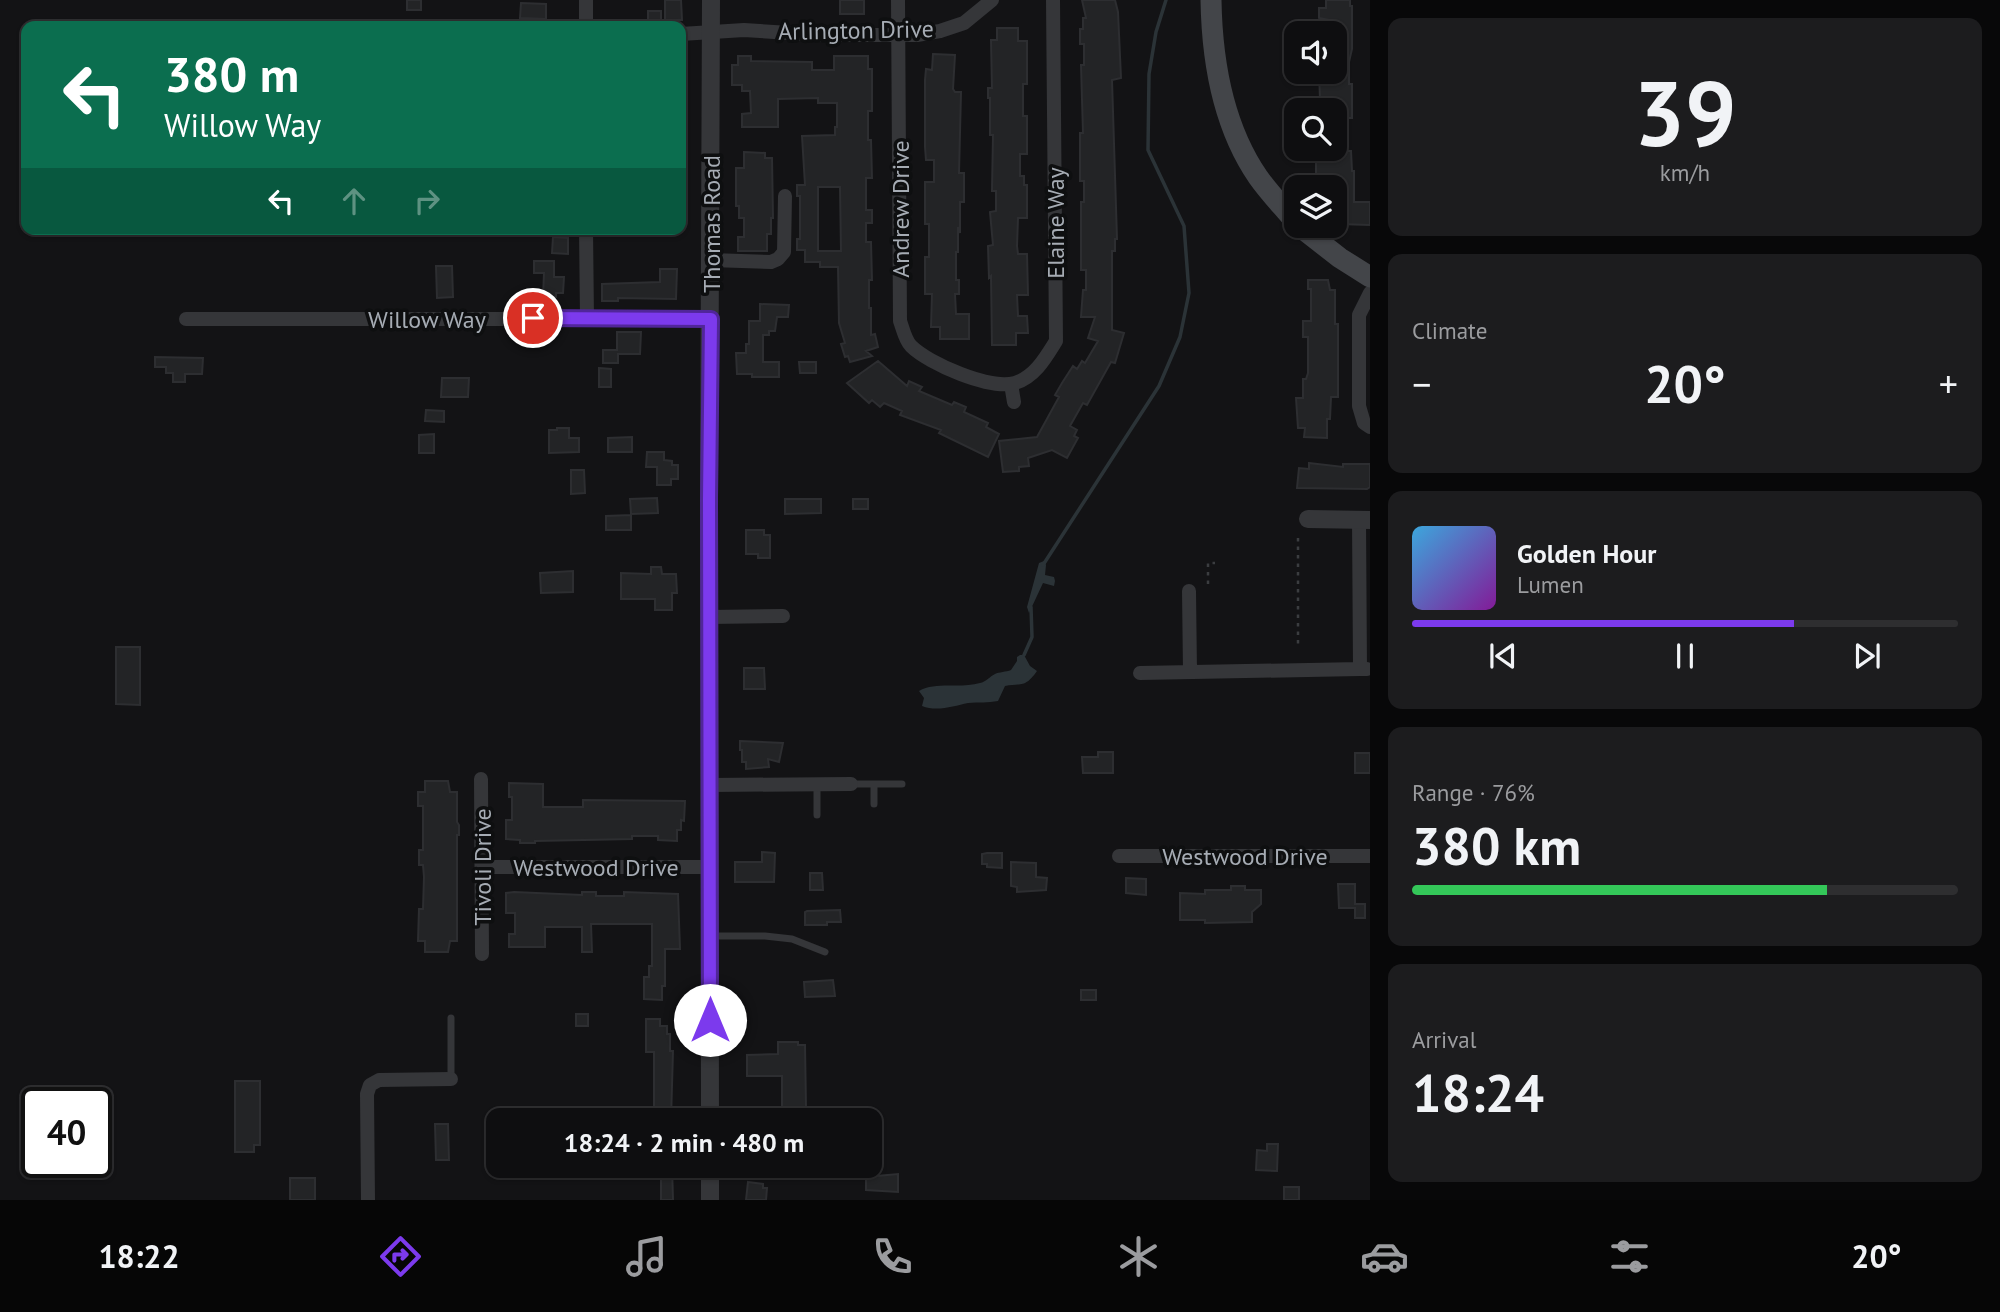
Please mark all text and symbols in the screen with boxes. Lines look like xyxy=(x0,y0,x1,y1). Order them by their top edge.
street label: Arlington Drive xyxy=(778,13,934,47)
map controls xyxy=(1284,21,1347,238)
button: sound xyxy=(1284,21,1347,84)
text: 380 m xyxy=(164,42,299,106)
icon: left xyxy=(49,49,140,140)
text: 39 xyxy=(1633,53,1737,171)
button: search xyxy=(1284,98,1347,161)
text: Willow Way xyxy=(164,104,321,146)
street label: Andrew Drive xyxy=(885,140,916,278)
street label: Thomas Road xyxy=(696,155,727,293)
text: km/h xyxy=(1660,158,1710,187)
street label: Elaine Way xyxy=(1040,167,1071,279)
button: layers xyxy=(1284,175,1347,238)
icon: left xyxy=(262,182,300,220)
icon: ahead xyxy=(335,182,373,220)
icon: right xyxy=(408,182,446,220)
pin xyxy=(503,288,563,348)
icon: arrive xyxy=(514,299,552,337)
street label: Willow Way xyxy=(368,304,486,335)
text: Climate xyxy=(1412,316,1487,345)
text: 20° xyxy=(1644,350,1726,417)
text: − xyxy=(1412,359,1431,408)
text: + xyxy=(1939,359,1958,408)
text: Golden Hour xyxy=(1517,537,1656,570)
text: Lumen xyxy=(1517,570,1584,599)
icon: previous xyxy=(1484,637,1522,675)
icon: pause xyxy=(1666,637,1704,675)
icon: next xyxy=(1848,637,1886,675)
text: Range · 76% xyxy=(1412,778,1535,807)
street label: Tivoli Drive xyxy=(467,808,498,926)
text: 380 km xyxy=(1412,812,1581,879)
street label: Westwood Drive xyxy=(1162,841,1328,872)
street label: Westwood Drive xyxy=(513,852,679,883)
position arrow xyxy=(673,983,747,1057)
text: Arrival xyxy=(1412,1025,1476,1054)
text: 18:24 xyxy=(1412,1059,1544,1126)
speed limit sign: 40 xyxy=(21,1087,112,1178)
text: 18:24 · 2 min · 480 m xyxy=(564,1126,804,1159)
icon: directions xyxy=(376,1232,425,1281)
icon: music xyxy=(622,1232,671,1281)
icon: phone xyxy=(868,1232,917,1281)
icon: climate xyxy=(1114,1232,1163,1281)
icon: car xyxy=(1360,1232,1409,1281)
icon: filters xyxy=(1605,1232,1654,1281)
text: 18:22 xyxy=(98,1235,180,1277)
text: 20° xyxy=(1851,1235,1902,1277)

